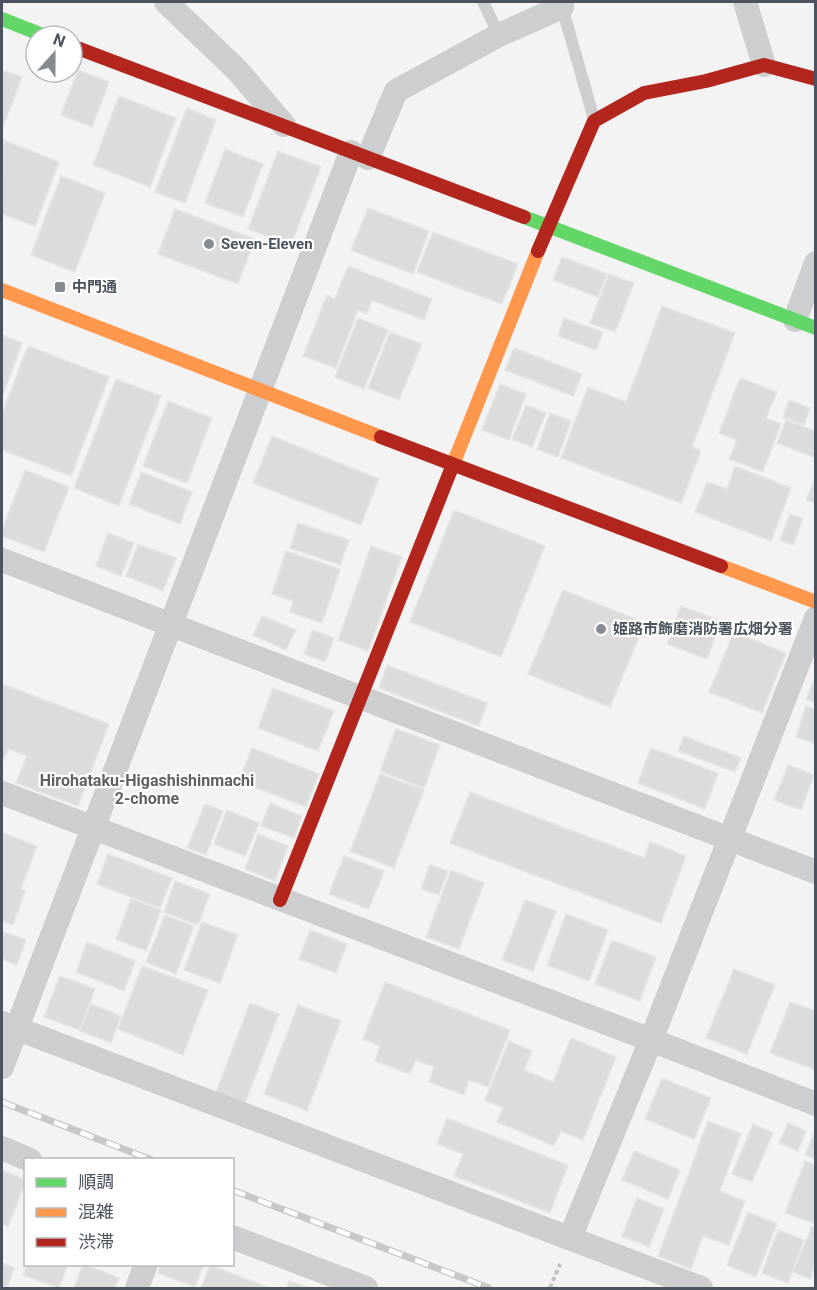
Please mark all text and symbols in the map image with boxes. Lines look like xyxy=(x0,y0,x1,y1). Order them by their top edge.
north arrow xyxy=(24,24,84,84)
text: N xyxy=(51,30,68,51)
place label: Seven-Eleven xyxy=(221,235,313,253)
marker: Seven-Eleven xyxy=(202,237,216,251)
place label: 中門通 xyxy=(72,278,117,296)
marker: 中門通 xyxy=(53,280,67,294)
place label: 姫路市飾磨消防署広畑分署 xyxy=(613,620,793,638)
marker: 姫路市飾磨消防署広畑分署 xyxy=(594,622,608,636)
district label: Hirohataku-Higashishinmachi 2-chome xyxy=(40,771,254,808)
legend xyxy=(24,1158,234,1266)
text: 順調 xyxy=(78,1171,114,1192)
text: 混雑 xyxy=(78,1201,114,1222)
text: 渋滞 xyxy=(78,1231,114,1252)

